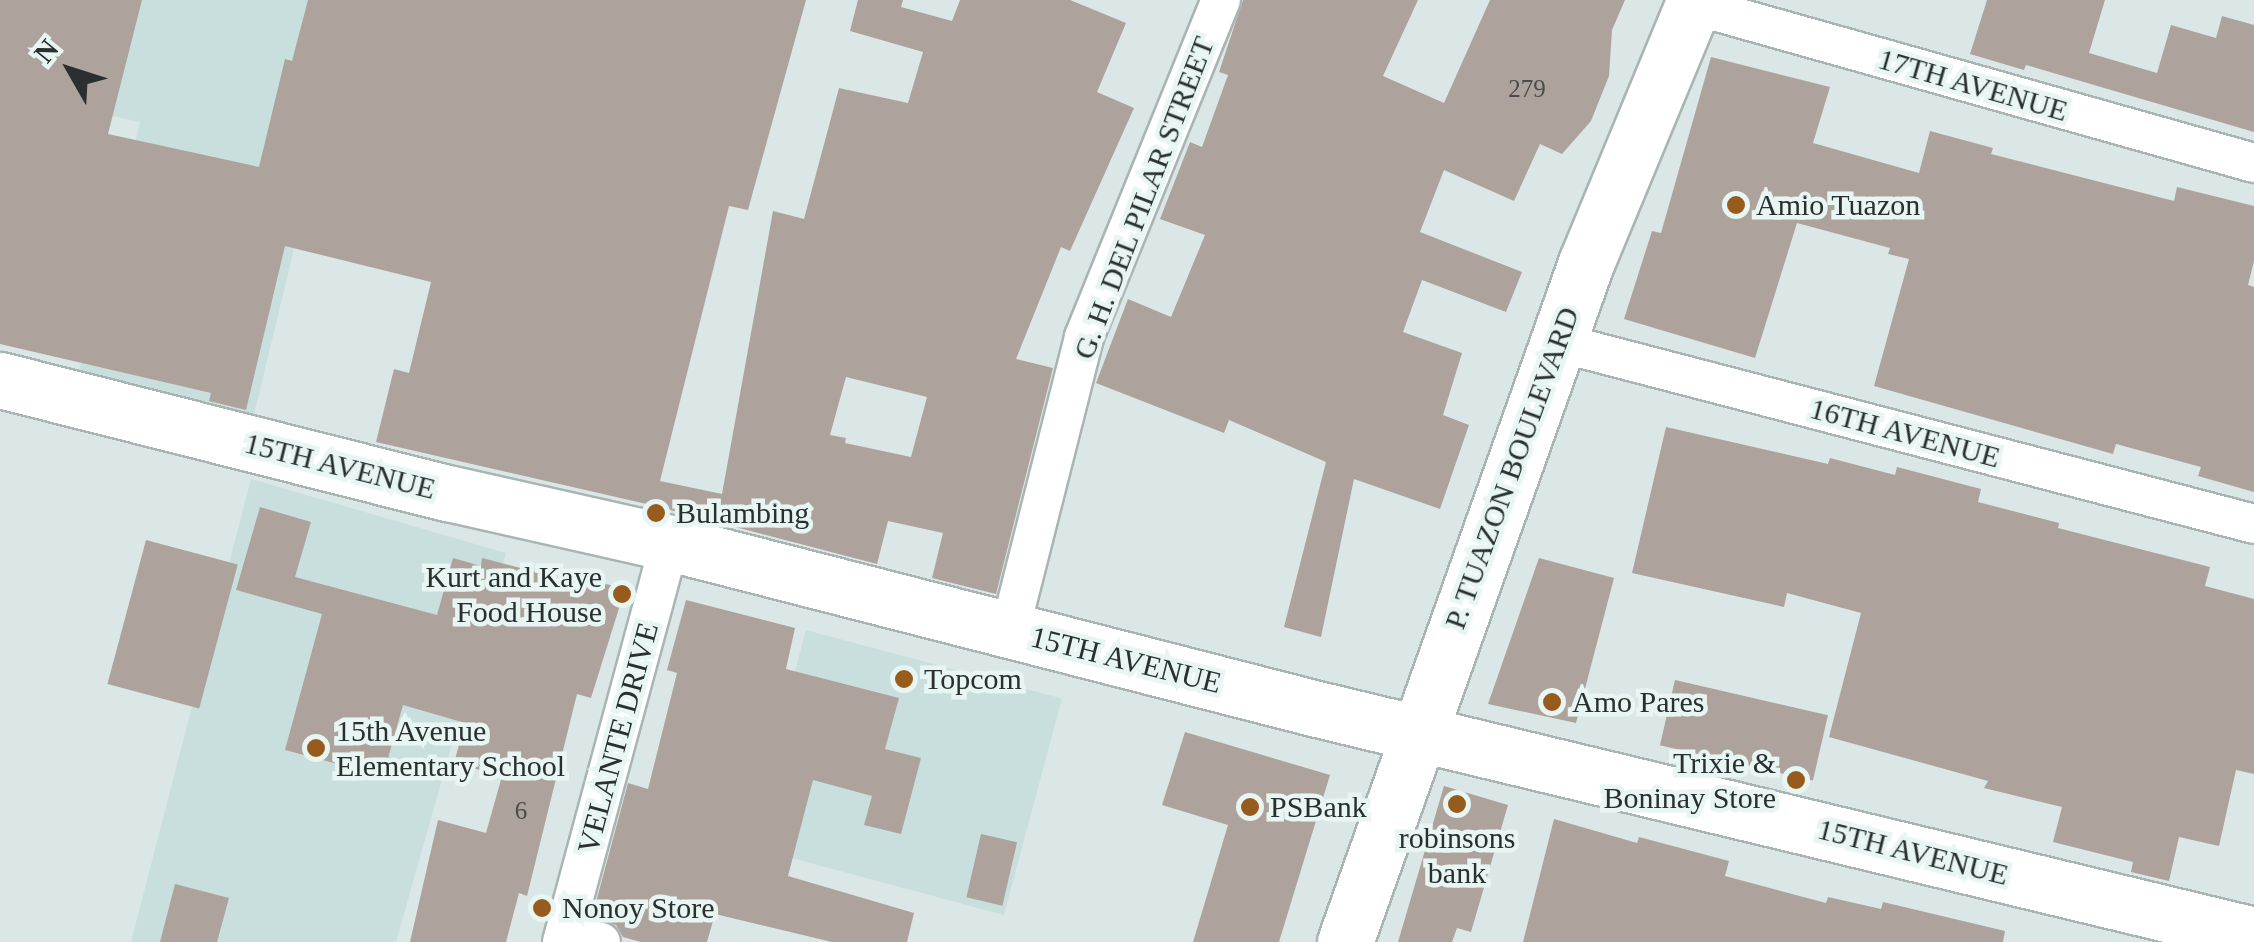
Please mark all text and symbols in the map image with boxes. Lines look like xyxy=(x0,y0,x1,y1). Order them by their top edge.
north arrow xyxy=(20,20,120,120)
street label: G. H. DEL PILAR STREET xyxy=(1066,31,1222,365)
text: N xyxy=(28,33,65,68)
street label: 17TH AVENUE xyxy=(1873,41,2073,129)
house number: 279 xyxy=(1508,74,1546,104)
place label: Amio Tuazon xyxy=(1756,187,1921,223)
marker: Amio Tuazon xyxy=(1725,194,1747,216)
street label: P. TUAZON BOULEVARD xyxy=(1437,302,1587,634)
street label: 16TH AVENUE xyxy=(1805,390,2005,476)
street label: 15TH AVENUE xyxy=(240,425,440,507)
place label: Bulambing xyxy=(676,495,809,531)
marker: Bulambing xyxy=(645,502,667,524)
place label: Kurt and Kaye Food House xyxy=(425,559,602,630)
marker: Kurt and Kaye Food House xyxy=(611,583,633,605)
street label: VELANTE DRIVE xyxy=(570,619,666,857)
street label: 15TH AVENUE xyxy=(1026,619,1226,701)
place label: Topcom xyxy=(924,661,1022,697)
marker: Topcom xyxy=(893,668,915,690)
place label: Amo Pares xyxy=(1572,684,1704,720)
marker: Amo Pares xyxy=(1541,691,1563,713)
place label: 15th Avenue Elementary School xyxy=(336,713,565,784)
marker: 15th Avenue Elementary School xyxy=(305,737,327,759)
place label: Trixie & Boninay Store xyxy=(1604,745,1776,816)
marker: Trixie & Boninay Store xyxy=(1785,769,1807,791)
place label: PSBank xyxy=(1270,789,1367,825)
marker: robinsons bank xyxy=(1446,793,1468,815)
house number: 6 xyxy=(515,796,527,826)
marker: PSBank xyxy=(1239,796,1261,818)
street label: 15TH AVENUE xyxy=(1813,811,2013,893)
place label: robinsons bank xyxy=(1399,820,1515,890)
place label: Nonoy Store xyxy=(562,890,714,926)
marker: Nonoy Store xyxy=(531,897,553,919)

